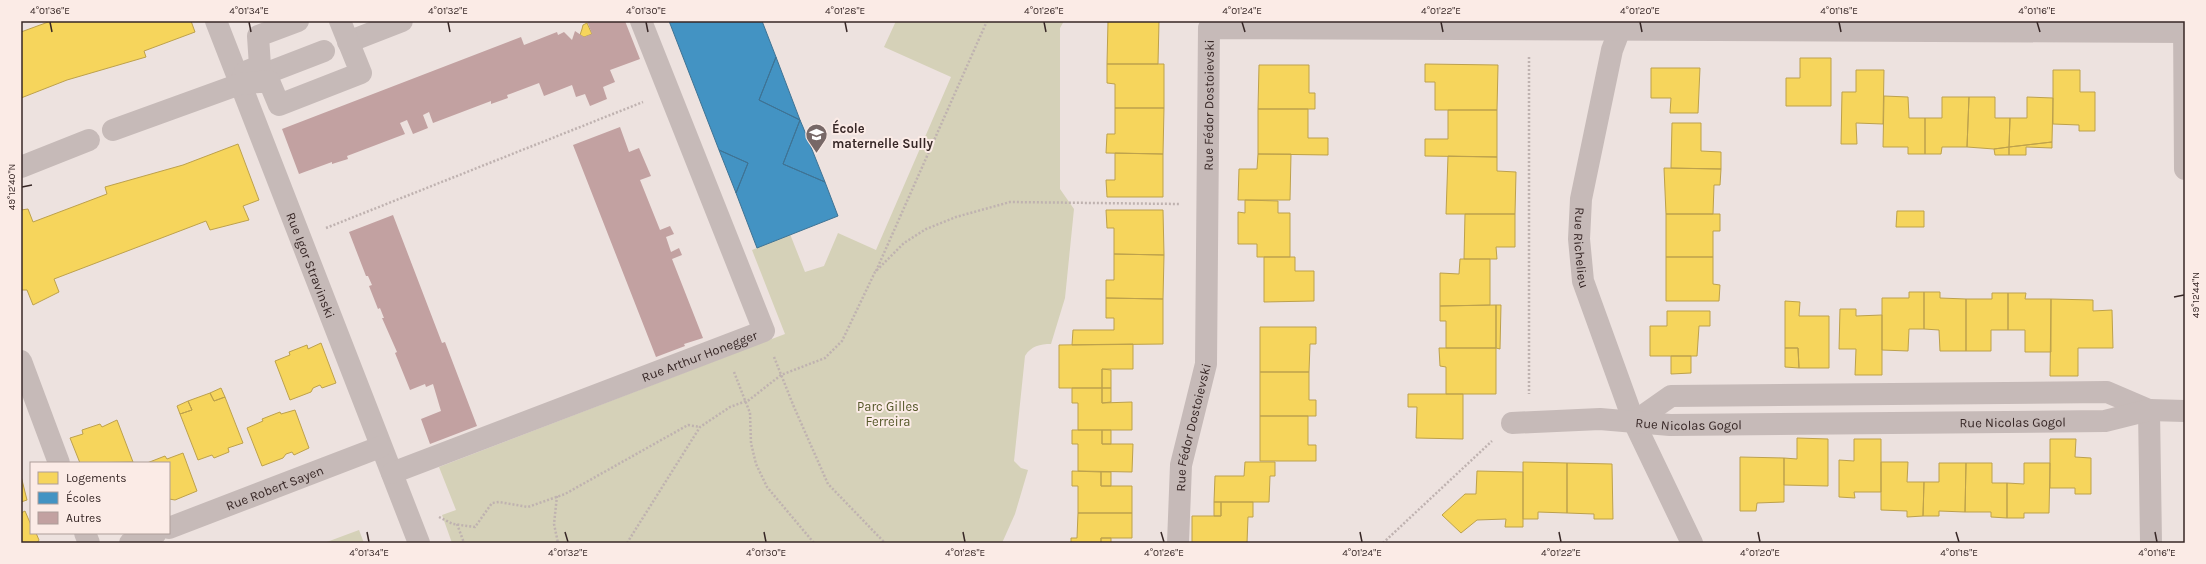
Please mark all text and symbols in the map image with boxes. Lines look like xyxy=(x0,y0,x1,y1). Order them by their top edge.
text: 4°01'36"E xyxy=(30,5,70,17)
text: 4°01'34"E xyxy=(229,5,269,17)
text: 4°01'32"E xyxy=(428,5,468,17)
text: 4°01'30"E xyxy=(626,5,666,17)
text: 4°01'28"E xyxy=(825,5,865,17)
text: 4°01'26"E xyxy=(1024,5,1064,17)
text: 4°01'24"E xyxy=(1222,5,1262,17)
text: 4°01'22"E xyxy=(1421,5,1461,17)
text: 4°01'20"E xyxy=(1620,5,1660,17)
text: 4°01'18"E xyxy=(1820,5,1858,17)
text: 4°01'16"E xyxy=(2018,5,2056,17)
street label: Rue Fédor Dostoievski xyxy=(1200,40,1216,171)
place label: École maternelle Sully xyxy=(832,119,934,151)
school or university icon: École maternelle Sully xyxy=(804,122,830,155)
text: 49°12'40"N xyxy=(6,164,18,210)
street label: Rue Richelieu xyxy=(1571,207,1592,290)
street label: Rue Igor Stravinski xyxy=(284,210,338,320)
text: 49°12'44"N xyxy=(2190,272,2202,318)
street label: Rue Arthur Honegger xyxy=(639,327,760,385)
street label: Rue Fédor Dostoievski xyxy=(1172,362,1213,492)
park label: Parc Gilles Ferreira xyxy=(857,399,919,429)
street label: Rue Nicolas Gogol xyxy=(1959,414,2066,430)
street label: Rue Nicolas Gogol xyxy=(1635,415,1742,433)
legend xyxy=(30,462,170,534)
street label: Rue Robert Sayen xyxy=(224,462,325,513)
text: Logements xyxy=(66,471,127,485)
text: Écoles xyxy=(66,490,101,505)
text: Autres xyxy=(66,511,101,525)
text: 4°01'34"E xyxy=(349,547,389,559)
text: 4°01'32"E xyxy=(548,547,588,559)
text: 4°01'30"E xyxy=(746,547,786,559)
text: 4°01'28"E xyxy=(945,547,985,559)
text: 4°01'26"E xyxy=(1144,547,1184,559)
text: 4°01'24"E xyxy=(1342,547,1382,559)
text: 4°01'22"E xyxy=(1541,547,1581,559)
text: 4°01'20"E xyxy=(1740,547,1780,559)
text: 4°01'18"E xyxy=(1940,547,1978,559)
text: 4°01'16"E xyxy=(2138,547,2176,559)

